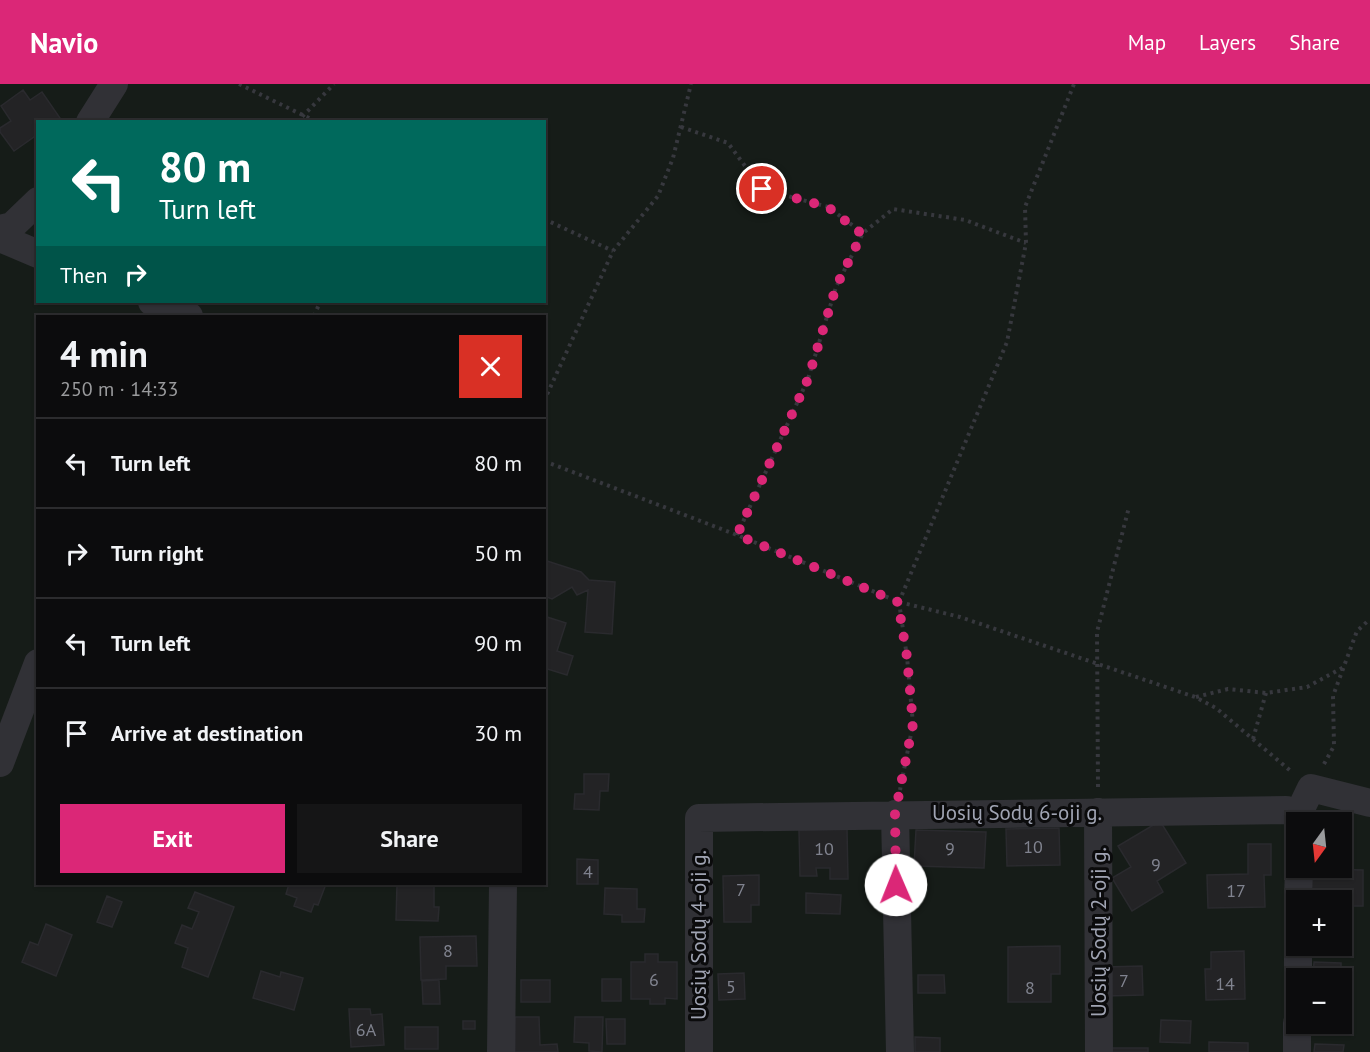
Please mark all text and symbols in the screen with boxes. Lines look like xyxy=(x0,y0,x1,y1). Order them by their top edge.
text: Navio xyxy=(30,24,98,61)
text: Map xyxy=(1128,29,1166,56)
text: Layers xyxy=(1199,29,1256,56)
text: Share xyxy=(1289,29,1340,56)
text: 80 m xyxy=(159,139,251,194)
icon: left xyxy=(60,144,138,222)
pin xyxy=(736,163,787,214)
icon: arrive xyxy=(745,172,778,205)
text: Turn left xyxy=(159,192,256,226)
icon: right xyxy=(119,258,152,291)
text: Then xyxy=(60,261,107,289)
text: 4 min xyxy=(60,330,148,377)
button: close xyxy=(459,335,522,398)
text: 250 m · 14:33 xyxy=(60,376,178,402)
icon: left xyxy=(60,447,93,480)
text: Turn left xyxy=(111,449,191,477)
text: 80 m xyxy=(474,449,522,477)
icon: right xyxy=(60,537,93,570)
text: Turn right xyxy=(111,539,203,567)
text: 50 m xyxy=(474,539,522,567)
icon: left xyxy=(60,627,93,660)
text: Turn left xyxy=(111,629,191,657)
text: 90 m xyxy=(474,629,522,657)
icon: arrive xyxy=(60,717,93,750)
text: Arrive at destination xyxy=(111,719,303,747)
text: 30 m xyxy=(474,719,522,747)
street label: Uosių Sodų 6-oji g. xyxy=(932,799,1102,826)
button: Exit xyxy=(60,804,285,873)
button: Share xyxy=(297,804,522,873)
north arrow xyxy=(1286,812,1352,878)
map controls xyxy=(1286,812,1352,1034)
house number: 10 xyxy=(1023,835,1043,858)
house number: 10 xyxy=(814,837,834,860)
house number: 9 xyxy=(945,837,955,860)
street label: Uosių Sodų 2-oji g. xyxy=(1085,847,1112,1017)
street label: Uosių Sodų 4-oji g. xyxy=(685,850,712,1020)
position arrow xyxy=(864,853,928,917)
house number: 9 xyxy=(1151,853,1161,876)
house number: 4 xyxy=(583,860,593,883)
house number: 7 xyxy=(736,878,746,901)
house number: 17 xyxy=(1226,879,1246,902)
button: + xyxy=(1286,890,1352,956)
house number: 8 xyxy=(443,939,453,962)
house number: 6 xyxy=(649,968,659,991)
button: − xyxy=(1286,968,1352,1034)
house number: 7 xyxy=(1119,969,1129,992)
house number: 14 xyxy=(1215,972,1235,995)
house number: 5 xyxy=(726,975,736,998)
house number: 8 xyxy=(1025,976,1035,999)
house number: 6A xyxy=(356,1018,377,1041)

